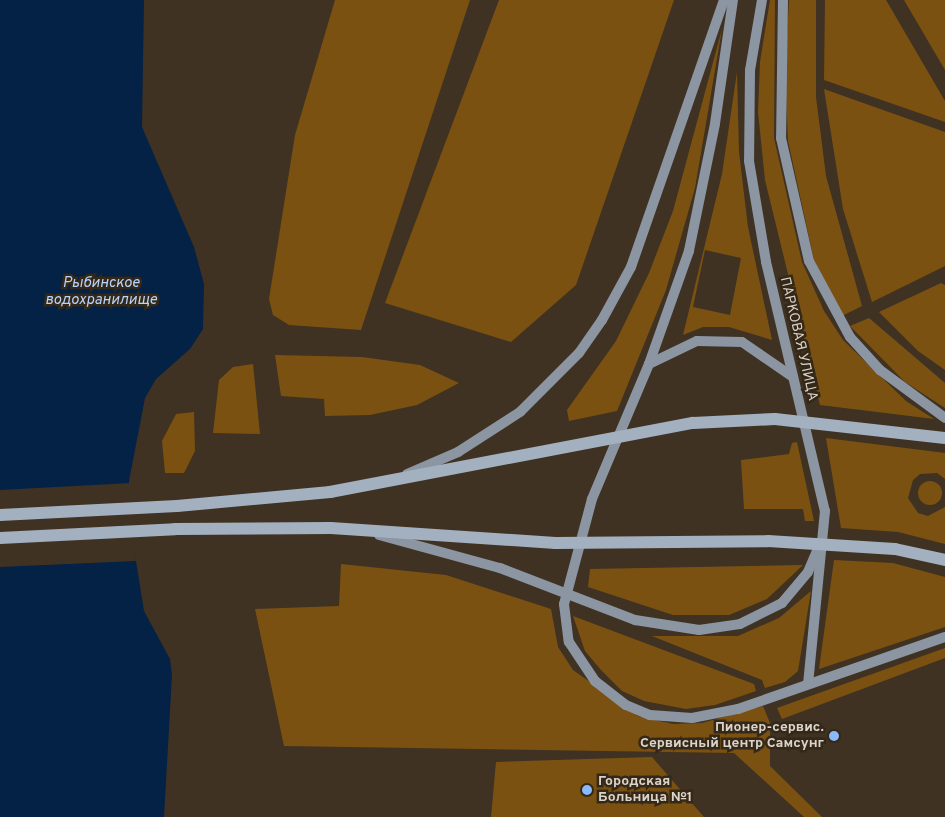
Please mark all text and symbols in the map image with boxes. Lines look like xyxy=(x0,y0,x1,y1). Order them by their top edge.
water label: Рыбинское водохранилище xyxy=(45,274,157,309)
street label: ПАРКОВАЯ УЛИЦА xyxy=(776,275,820,403)
place label: Пионер-сервис. Сервисный центр Самсунг xyxy=(640,720,824,752)
marker: Пионер-сервис. Сервисный центр Самсунг xyxy=(828,730,840,742)
place label: Городская Больница №1 xyxy=(598,774,692,806)
marker: Городская Больница №1 xyxy=(580,783,594,797)

